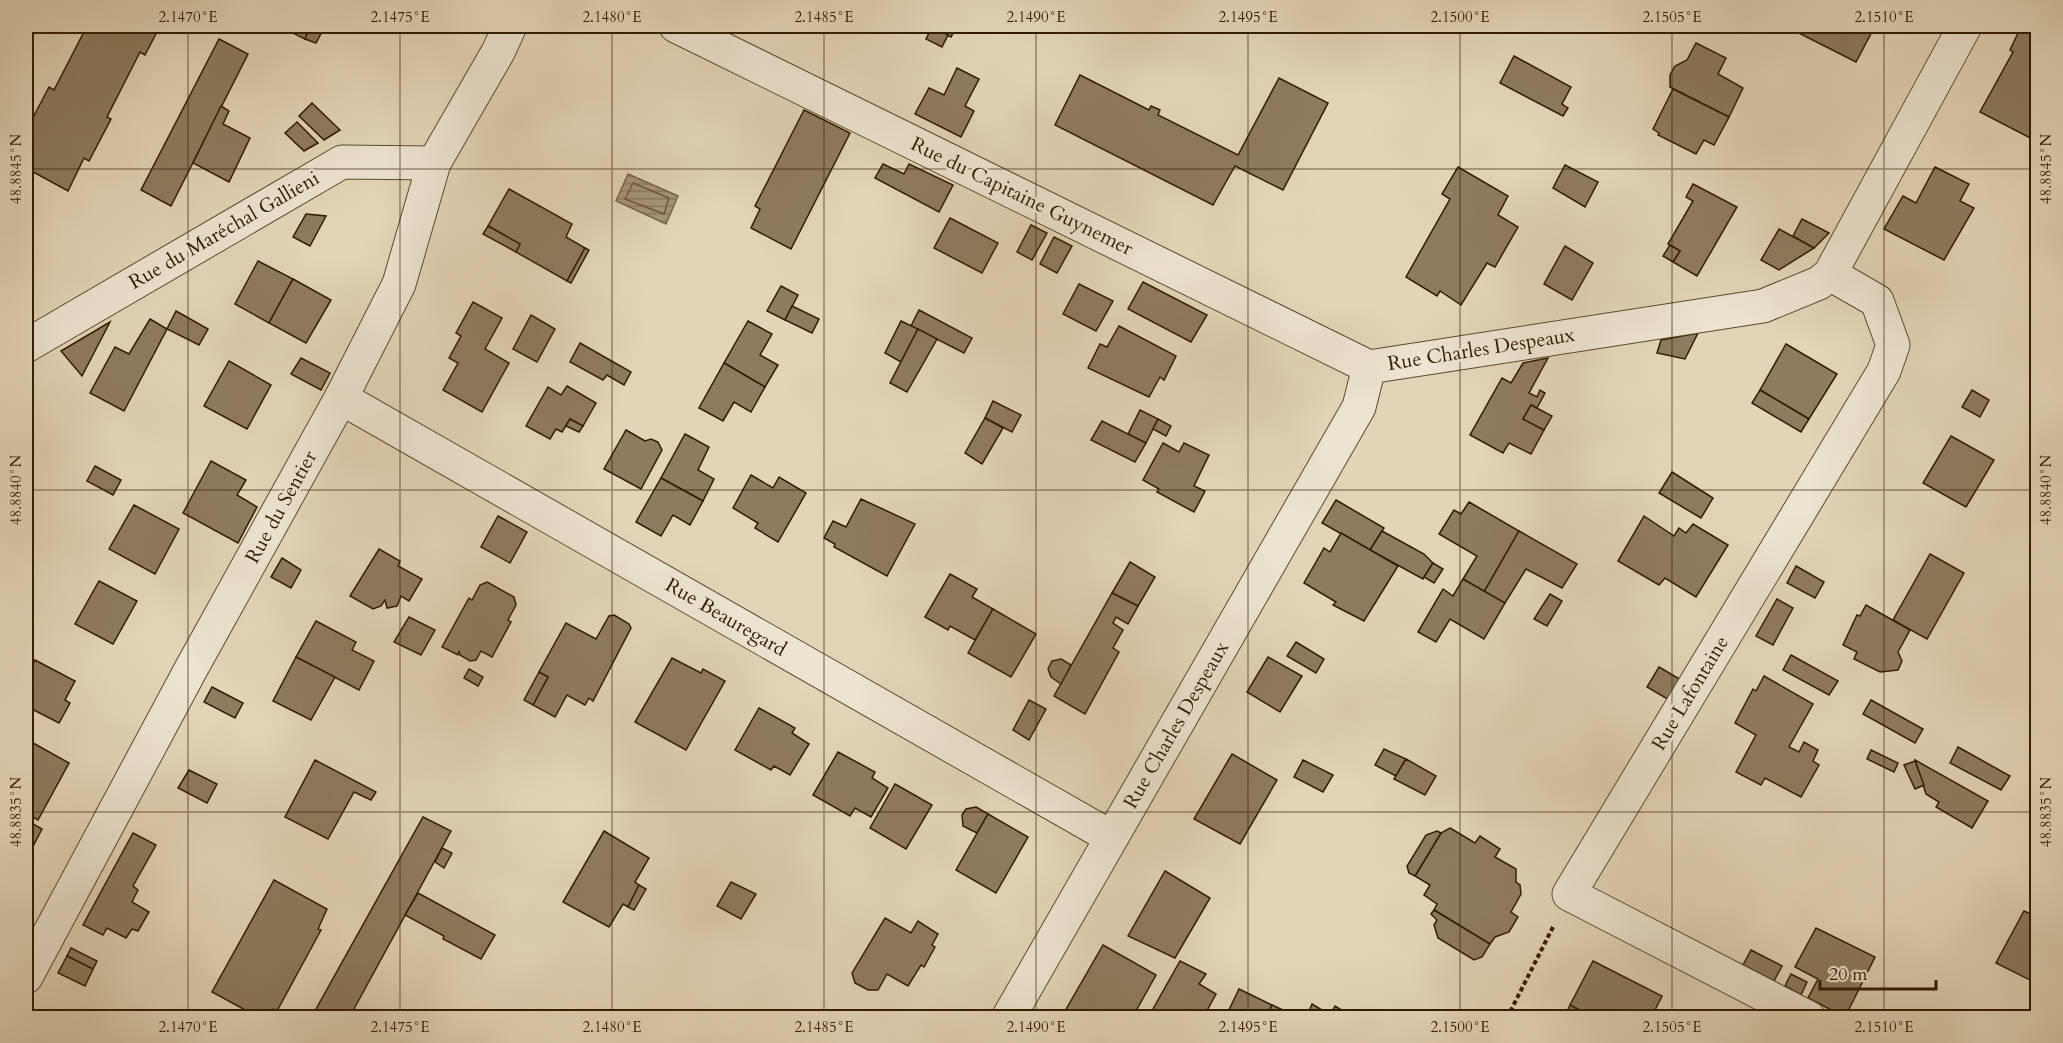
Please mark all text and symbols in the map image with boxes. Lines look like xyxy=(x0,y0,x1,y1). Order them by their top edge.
text: 2.1470°E xyxy=(158,7,218,27)
text: 2.1475°E xyxy=(370,7,430,27)
text: 2.1480°E xyxy=(582,7,642,27)
text: 2.1485°E xyxy=(794,7,854,27)
text: 2.1490°E xyxy=(1006,7,1066,27)
text: 2.1495°E xyxy=(1218,7,1278,27)
text: 2.1500°E xyxy=(1430,7,1490,27)
text: 2.1505°E xyxy=(1642,7,1702,27)
text: 2.1510°E xyxy=(1854,7,1914,27)
street label: Rue du Capitaine Guynemer xyxy=(906,130,1138,262)
text: 48.8845°N xyxy=(6,134,26,204)
text: 48.8845°N xyxy=(2036,134,2056,204)
street label: Rue du Maréchal Gallieni xyxy=(124,164,324,296)
street label: Rue Charles Despeaux xyxy=(1386,321,1577,377)
street label: Rue du Sentier xyxy=(239,445,323,568)
text: 48.8840°N xyxy=(6,455,26,525)
text: 48.8840°N xyxy=(2036,455,2056,525)
street label: Rue Beauregard xyxy=(660,571,792,663)
street label: Rue Lafontaine xyxy=(1645,631,1735,755)
street label: Rue Charles Despeaux xyxy=(1117,636,1235,814)
text: 48.8835°N xyxy=(6,777,26,847)
text: 48.8835°N xyxy=(2036,777,2056,847)
scale bar xyxy=(1820,953,1936,991)
text: 20 m xyxy=(1829,962,1868,987)
text: 2.1470°E xyxy=(158,1017,218,1037)
text: 2.1475°E xyxy=(370,1017,430,1037)
text: 2.1480°E xyxy=(582,1017,642,1037)
text: 2.1485°E xyxy=(794,1017,854,1037)
text: 2.1490°E xyxy=(1006,1017,1066,1037)
text: 2.1495°E xyxy=(1218,1017,1278,1037)
text: 2.1500°E xyxy=(1430,1017,1490,1037)
text: 2.1505°E xyxy=(1642,1017,1702,1037)
text: 2.1510°E xyxy=(1854,1017,1914,1037)

